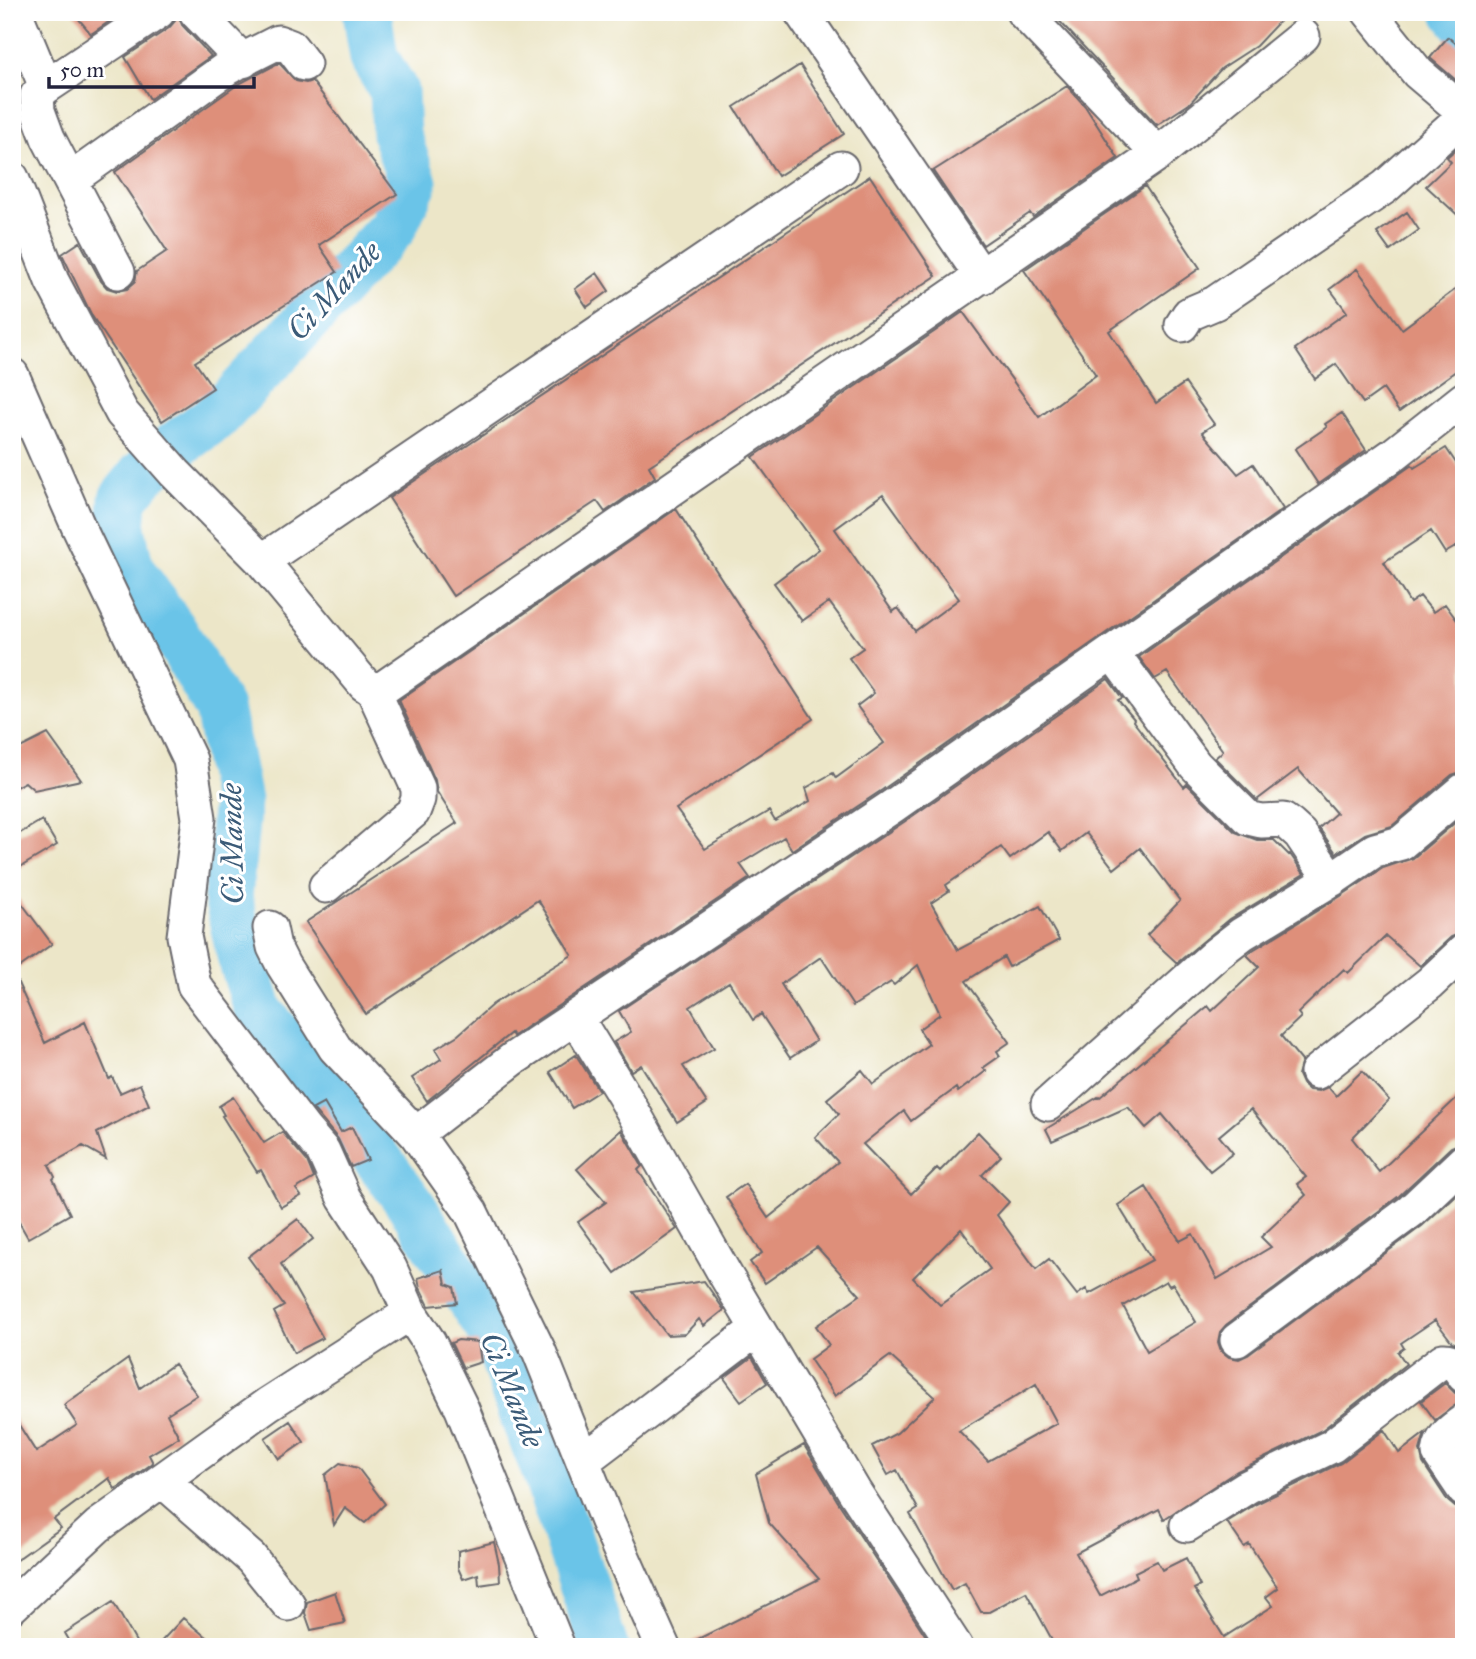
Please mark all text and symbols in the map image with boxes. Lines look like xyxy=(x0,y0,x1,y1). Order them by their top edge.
scale bar xyxy=(49,46,254,90)
text: 50 m xyxy=(60,57,105,83)
water label: Ci Mande xyxy=(280,234,389,348)
water label: Ci Mande xyxy=(213,782,251,905)
water label: Ci Mande xyxy=(473,1327,552,1454)

